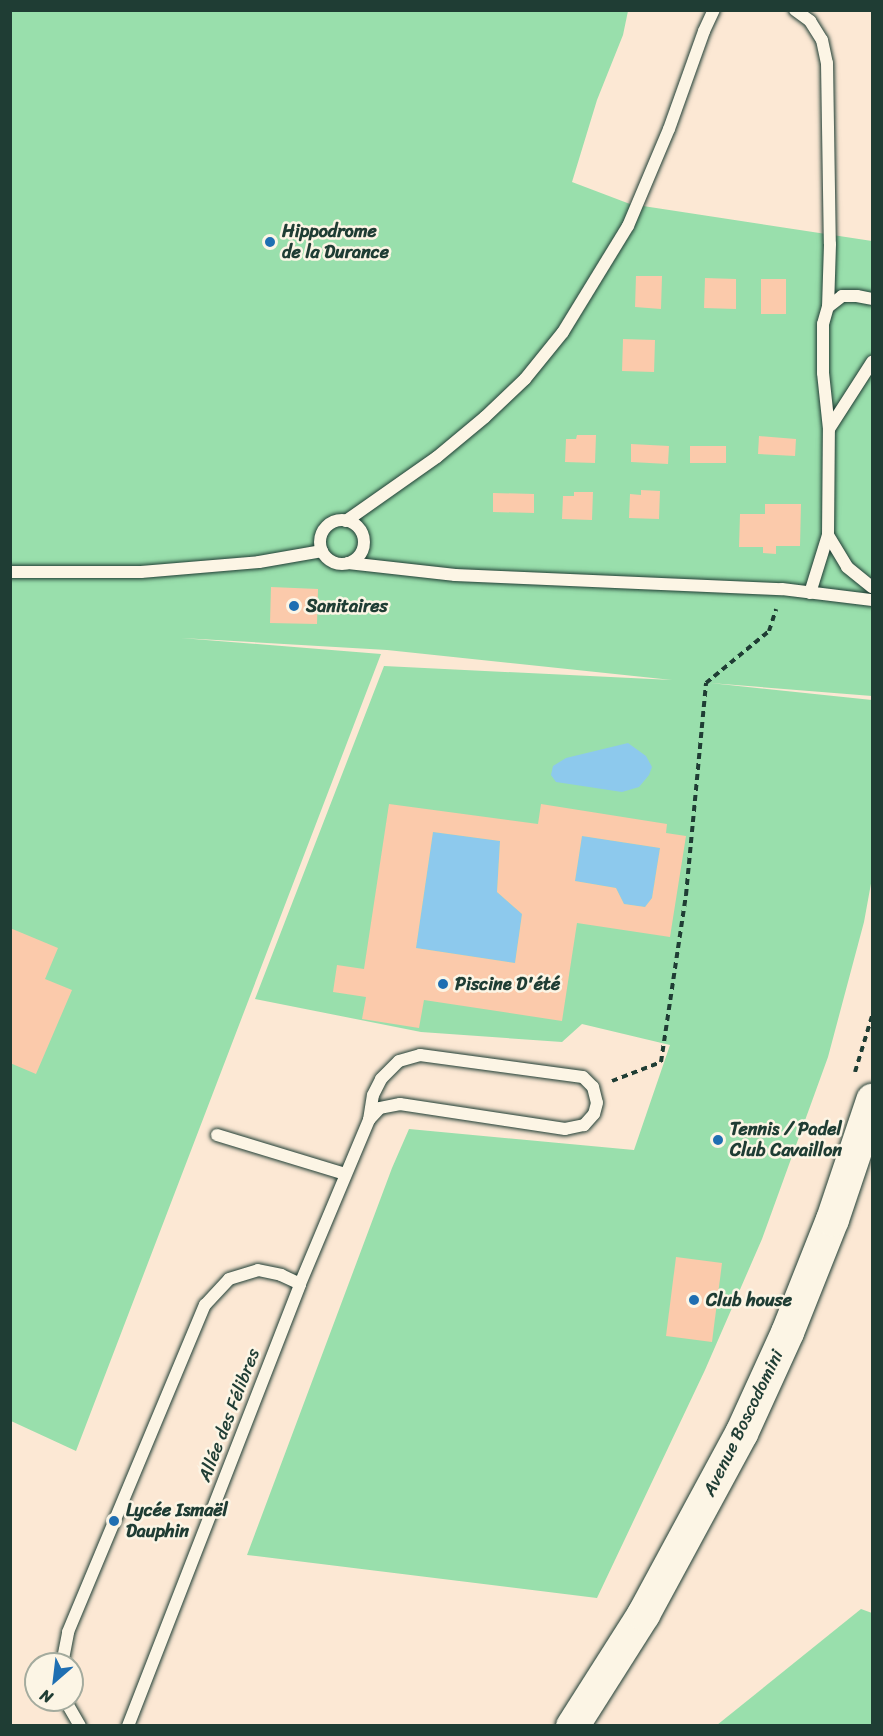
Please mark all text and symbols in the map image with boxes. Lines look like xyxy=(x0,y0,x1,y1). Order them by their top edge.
place label: Hippodrome de la Durance xyxy=(282,221,388,264)
marker: Hippodrome de la Durance xyxy=(263,235,277,249)
place label: Sanitaires xyxy=(306,595,388,617)
marker: Sanitaires xyxy=(287,599,301,613)
place label: Piscine D'été xyxy=(455,973,560,995)
marker: Piscine D'été xyxy=(436,977,450,991)
place label: Tennis / Padel Club Cavaillon xyxy=(730,1119,842,1162)
marker: Tennis / Padel Club Cavaillon xyxy=(711,1133,725,1147)
place label: Club house xyxy=(706,1289,791,1311)
marker: Club house xyxy=(687,1293,701,1307)
street label: Allée des Félibres xyxy=(194,1345,264,1485)
street label: Avenue Boscodomini xyxy=(698,1346,788,1500)
place label: Lycée Ismaël Dauphin xyxy=(126,1500,228,1543)
marker: Lycée Ismaël Dauphin xyxy=(107,1514,121,1528)
north arrow xyxy=(24,1652,84,1712)
text: N xyxy=(35,1681,58,1712)

